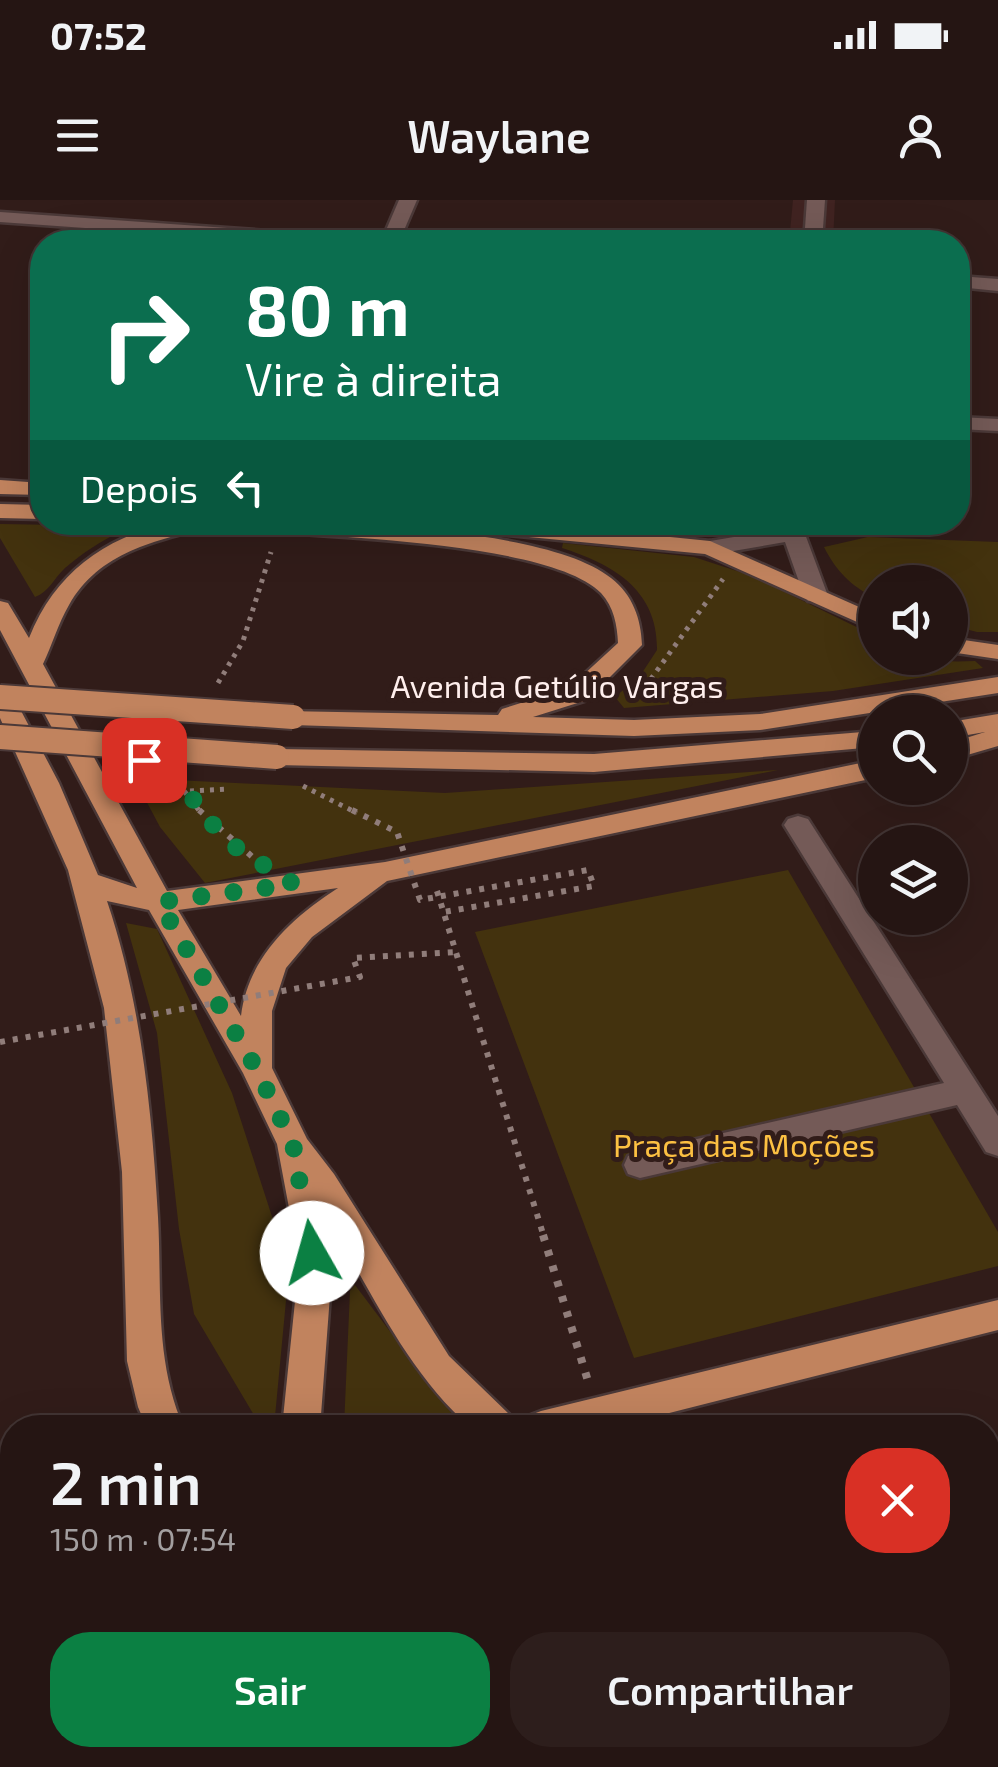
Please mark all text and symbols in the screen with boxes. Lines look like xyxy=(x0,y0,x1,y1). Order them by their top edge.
text: 07:52 xyxy=(50,12,147,58)
icon: menu xyxy=(50,108,105,163)
text: Waylane xyxy=(407,108,591,162)
icon: person xyxy=(893,108,948,163)
text: 80 m xyxy=(245,266,410,350)
icon: right xyxy=(80,270,210,400)
text: Vire à direita xyxy=(245,351,502,405)
icon: left xyxy=(218,460,273,515)
text: Depois xyxy=(80,465,198,511)
map controls xyxy=(858,565,968,935)
button: sound xyxy=(858,565,968,675)
street label: Avenida Getúlio Vargas xyxy=(391,666,723,704)
button: search xyxy=(858,695,968,805)
pin xyxy=(102,718,187,803)
icon: arrive xyxy=(117,733,172,788)
button: layers xyxy=(858,825,968,935)
park label: Praça das Moções xyxy=(613,1125,875,1165)
position arrow xyxy=(260,1201,364,1305)
text: 2 min xyxy=(50,1445,202,1517)
button: close xyxy=(845,1448,950,1553)
text: 150 m · 07:54 xyxy=(50,1519,236,1557)
button: Sair xyxy=(50,1632,490,1747)
button: Compartilhar xyxy=(510,1632,950,1747)

